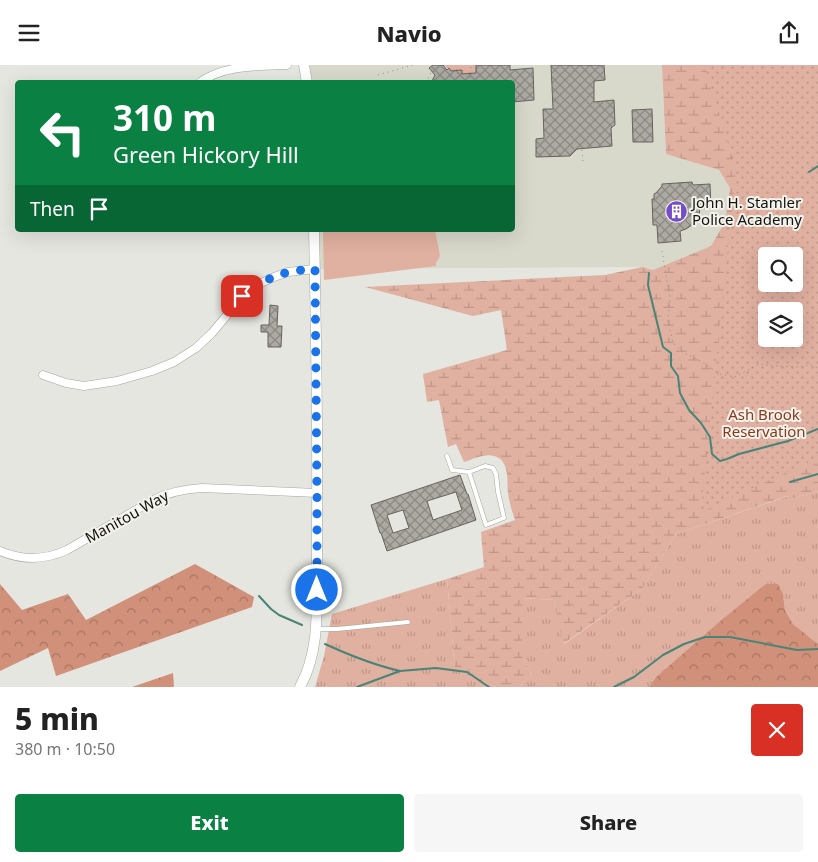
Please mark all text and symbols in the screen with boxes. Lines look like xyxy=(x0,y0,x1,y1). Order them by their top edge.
text: Navio xyxy=(376,18,442,48)
icon: menu xyxy=(15,19,43,47)
icon: share xyxy=(775,19,803,47)
text: 310 m xyxy=(113,94,216,141)
icon: left xyxy=(30,100,95,165)
text: Green Hickory Hill xyxy=(113,139,299,169)
place label: John H. Stamler Police Academy xyxy=(690,192,802,229)
icon: arrive xyxy=(85,195,113,223)
text: Then xyxy=(30,196,75,222)
building icon: John H. Stamler Police Academy xyxy=(664,200,688,224)
map controls xyxy=(758,247,803,347)
button: search xyxy=(758,247,803,292)
pin xyxy=(221,275,263,317)
icon: arrive xyxy=(228,282,256,310)
button: layers xyxy=(758,302,803,347)
park label: Ash Brook Reservation xyxy=(722,404,806,441)
street label: Manitou Way xyxy=(81,485,172,547)
position arrow xyxy=(290,563,342,615)
text: 5 min xyxy=(15,698,99,739)
button: close xyxy=(751,704,803,756)
text: 380 m · 10:50 xyxy=(15,738,115,760)
button: Exit xyxy=(15,794,404,852)
button: Share xyxy=(414,794,803,852)

